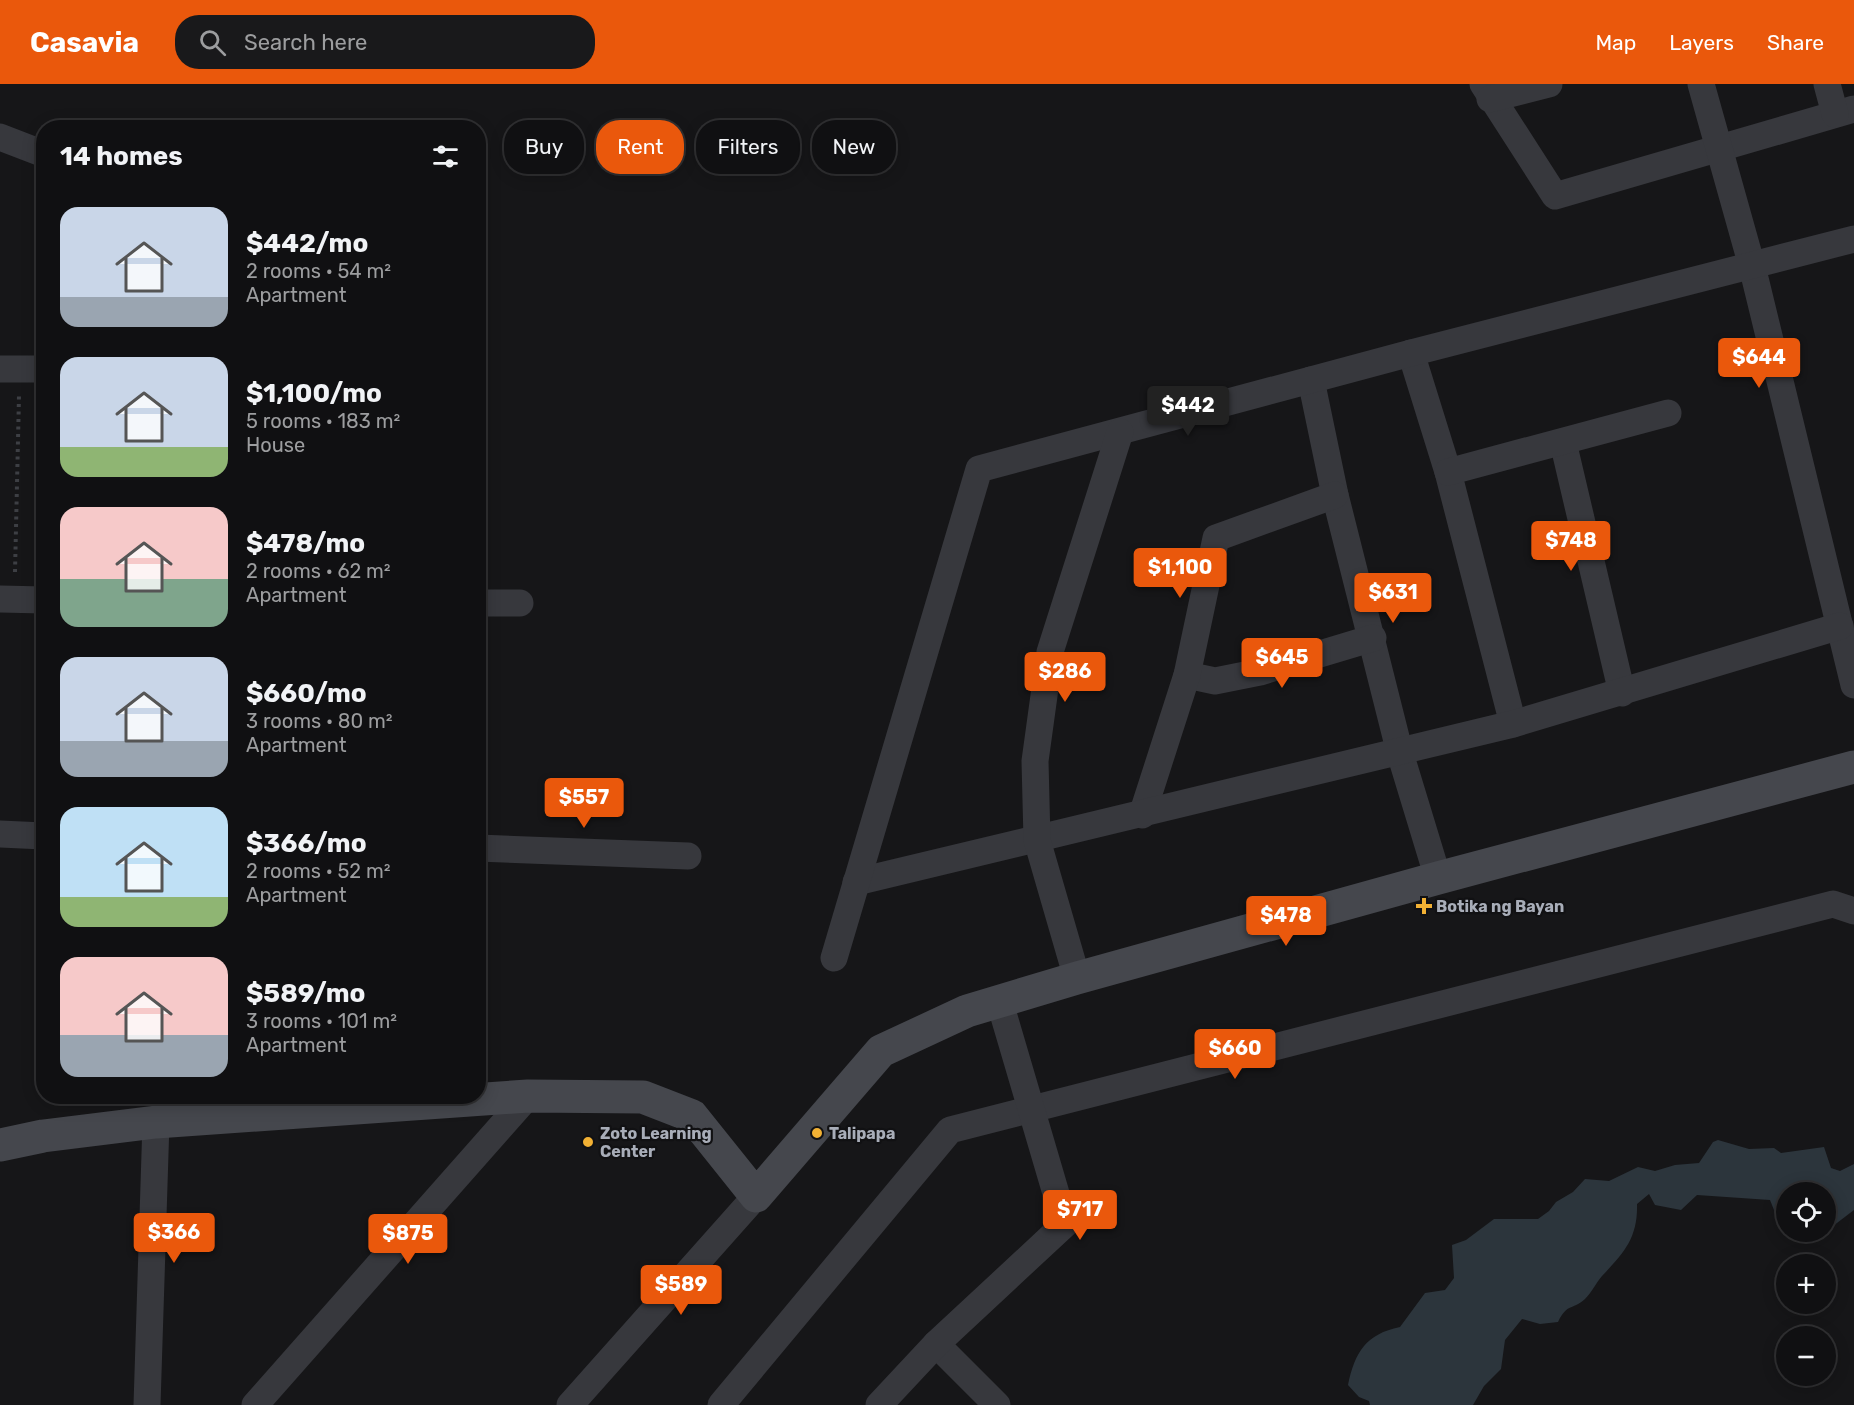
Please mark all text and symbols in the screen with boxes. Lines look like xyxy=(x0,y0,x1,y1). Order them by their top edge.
search box xyxy=(175,15,595,69)
text: Casavia xyxy=(30,26,139,59)
icon: search xyxy=(196,26,229,59)
text: Search here xyxy=(244,29,367,56)
text: Map xyxy=(1595,30,1636,55)
text: Layers xyxy=(1669,30,1734,55)
text: Share xyxy=(1767,30,1824,55)
chip: Buy xyxy=(504,120,584,174)
chip: Rent xyxy=(596,120,684,174)
chip: Filters xyxy=(696,120,800,174)
chip: New xyxy=(812,120,896,174)
icon: filters xyxy=(429,140,462,173)
text: 14 homes xyxy=(60,141,183,172)
text: $442/mo xyxy=(246,228,368,259)
icon: home xyxy=(108,231,180,303)
text: 2 rooms · 54 m² xyxy=(246,259,391,283)
text: Apartment xyxy=(246,283,347,307)
pin: $644 xyxy=(1723,338,1795,389)
text: $644 xyxy=(1732,345,1786,369)
text: $1,100/mo xyxy=(246,378,382,409)
icon: home xyxy=(108,381,180,453)
pin: $442 xyxy=(1152,386,1224,437)
text: $442 xyxy=(1161,393,1215,417)
text: 5 rooms · 183 m² xyxy=(246,409,400,433)
text: House xyxy=(246,433,305,457)
pin: $748 xyxy=(1535,521,1607,572)
text: $478/mo xyxy=(246,528,365,559)
text: $748 xyxy=(1545,528,1597,552)
icon: home xyxy=(108,531,180,603)
pin: $1,100 xyxy=(1131,548,1229,599)
text: $1,100 xyxy=(1148,555,1212,579)
text: 2 rooms · 62 m² xyxy=(246,559,391,583)
pin: $631 xyxy=(1357,573,1429,624)
text: $631 xyxy=(1368,580,1418,604)
text: Apartment xyxy=(246,583,347,607)
pin: $645 xyxy=(1246,638,1318,689)
text: $645 xyxy=(1256,645,1308,669)
pin: $286 xyxy=(1029,652,1101,703)
text: $286 xyxy=(1039,659,1091,683)
text: $660/mo xyxy=(246,678,367,709)
icon: home xyxy=(108,681,180,753)
text: 3 rooms · 80 m² xyxy=(246,709,393,733)
text: Apartment xyxy=(246,733,347,757)
pin: $557 xyxy=(548,778,620,829)
text: $557 xyxy=(559,785,609,809)
text: $366/mo xyxy=(246,828,367,859)
icon: home xyxy=(108,831,180,903)
text: 2 rooms · 52 m² xyxy=(246,859,391,883)
text: Apartment xyxy=(246,883,347,907)
pin: $478 xyxy=(1250,896,1322,947)
place label: Botika ng Bayan xyxy=(1436,897,1564,916)
marker: Botika ng Bayan xyxy=(1417,899,1431,913)
text: $478 xyxy=(1260,903,1312,927)
text: $589/mo xyxy=(246,978,365,1009)
icon: home xyxy=(108,981,180,1053)
text: 3 rooms · 101 m² xyxy=(246,1009,397,1033)
pin: $660 xyxy=(1199,1029,1271,1080)
text: Apartment xyxy=(246,1033,347,1057)
text: $660 xyxy=(1209,1036,1262,1060)
place label: Zoto Learning Center xyxy=(600,1124,712,1161)
place label: Talipapa xyxy=(829,1124,895,1143)
marker: Talipapa xyxy=(810,1126,824,1140)
marker: Zoto Learning Center xyxy=(581,1135,595,1149)
map controls xyxy=(1776,1182,1836,1386)
button: locate xyxy=(1776,1182,1836,1242)
pin: $717 xyxy=(1044,1190,1116,1241)
text: $717 xyxy=(1057,1197,1103,1221)
pin: $366 xyxy=(138,1213,210,1264)
pin: $875 xyxy=(372,1214,444,1265)
text: $366 xyxy=(148,1220,200,1244)
text: $875 xyxy=(382,1221,434,1245)
button: + xyxy=(1776,1254,1836,1314)
pin: $589 xyxy=(645,1265,717,1316)
text: $589 xyxy=(655,1272,707,1296)
button: − xyxy=(1776,1326,1836,1386)

